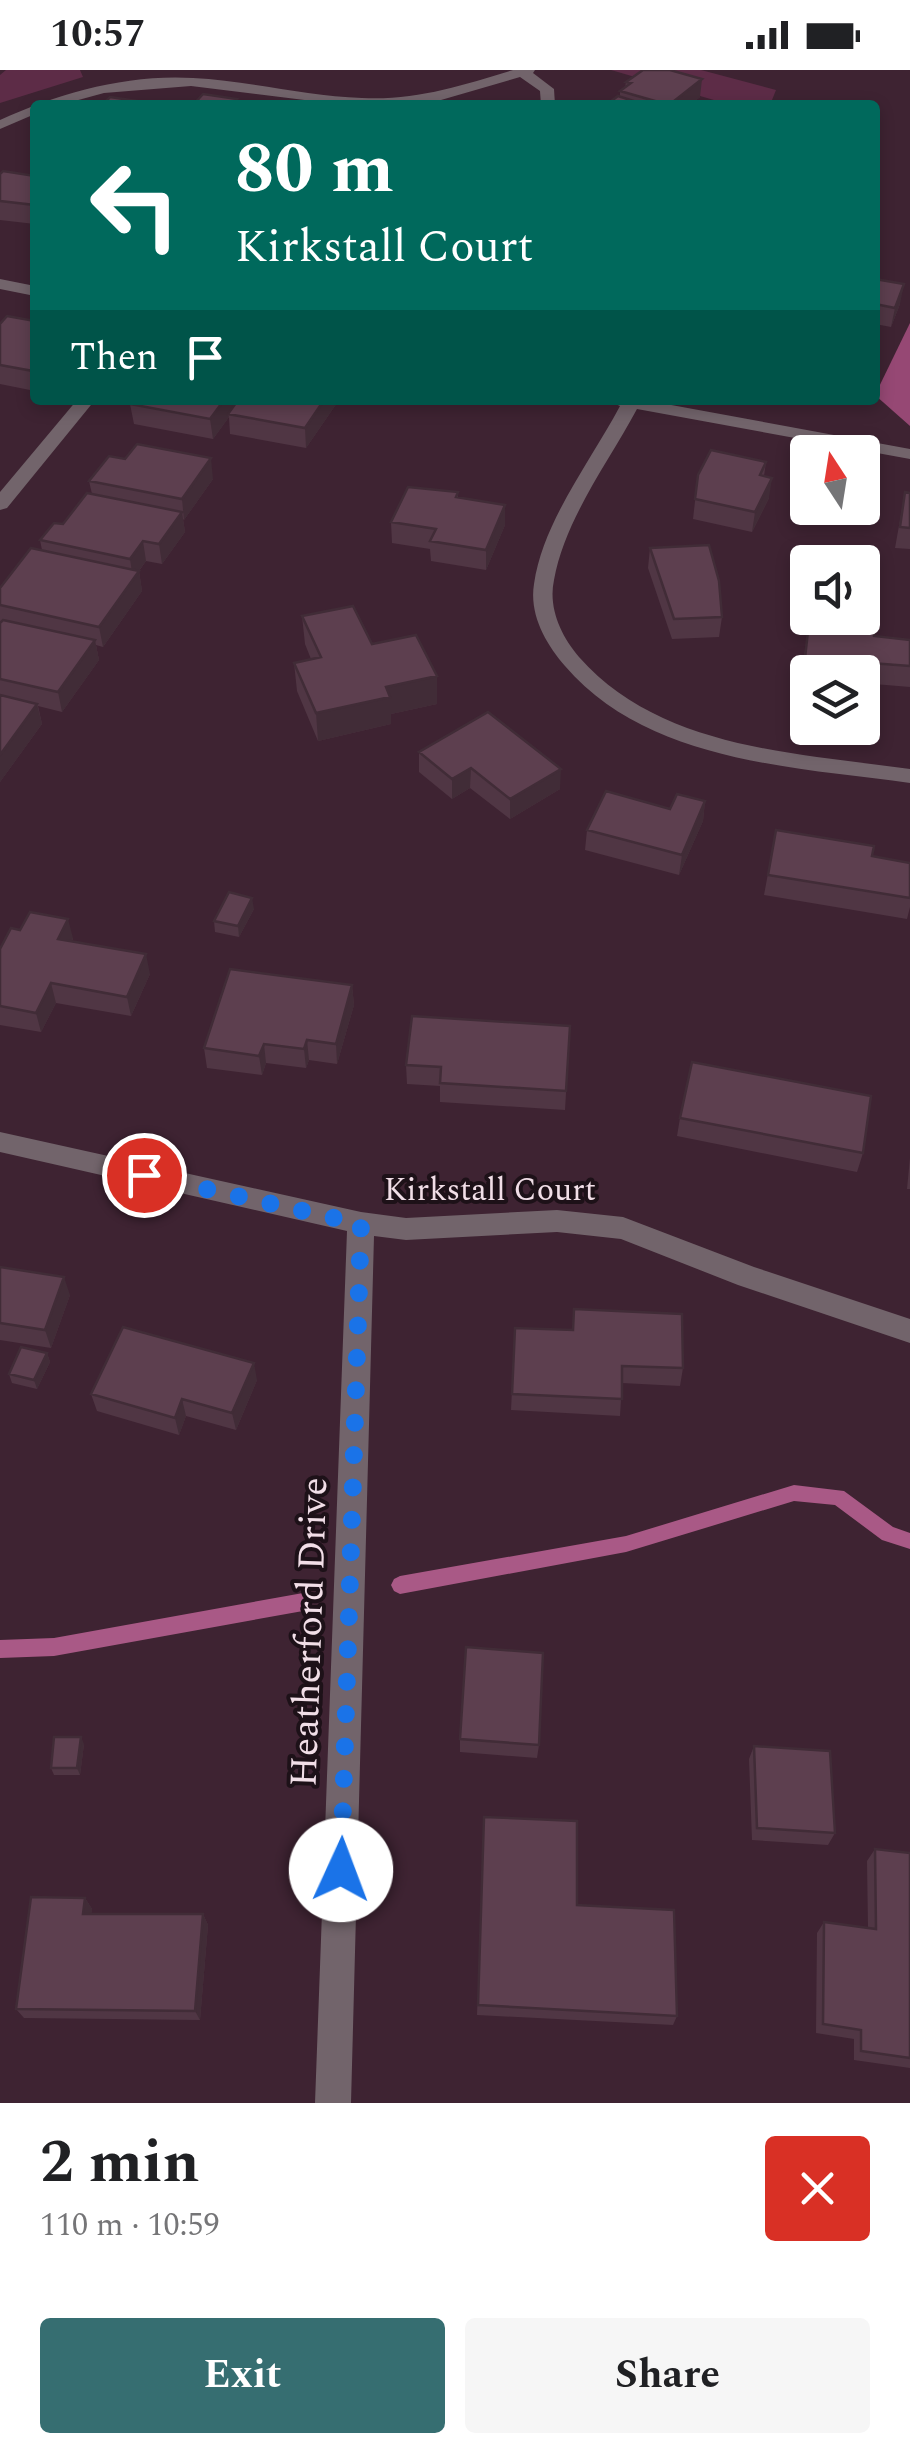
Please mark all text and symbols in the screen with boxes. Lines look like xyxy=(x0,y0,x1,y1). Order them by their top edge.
text: 10:57 xyxy=(50,6,145,64)
text: 80 m xyxy=(235,117,394,223)
icon: left xyxy=(70,140,200,270)
text: Kirkstall Court xyxy=(235,213,534,282)
text: Then xyxy=(70,329,158,387)
icon: arrive xyxy=(178,330,233,385)
north arrow xyxy=(790,435,880,525)
map controls xyxy=(790,435,880,745)
button: sound xyxy=(790,545,880,635)
button: layers xyxy=(790,655,880,745)
pin xyxy=(102,1133,187,1218)
icon: arrive xyxy=(117,1148,172,1203)
street label: Kirkstall Court xyxy=(384,1166,596,1215)
street label: Heatherford Drive xyxy=(276,1476,344,1788)
position arrow xyxy=(289,1818,393,1922)
text: 2 min xyxy=(40,2117,200,2209)
button: close xyxy=(765,2136,870,2241)
text: 110 m · 10:59 xyxy=(40,2201,220,2250)
button: Exit xyxy=(40,2318,445,2433)
button: Share xyxy=(465,2318,870,2433)

